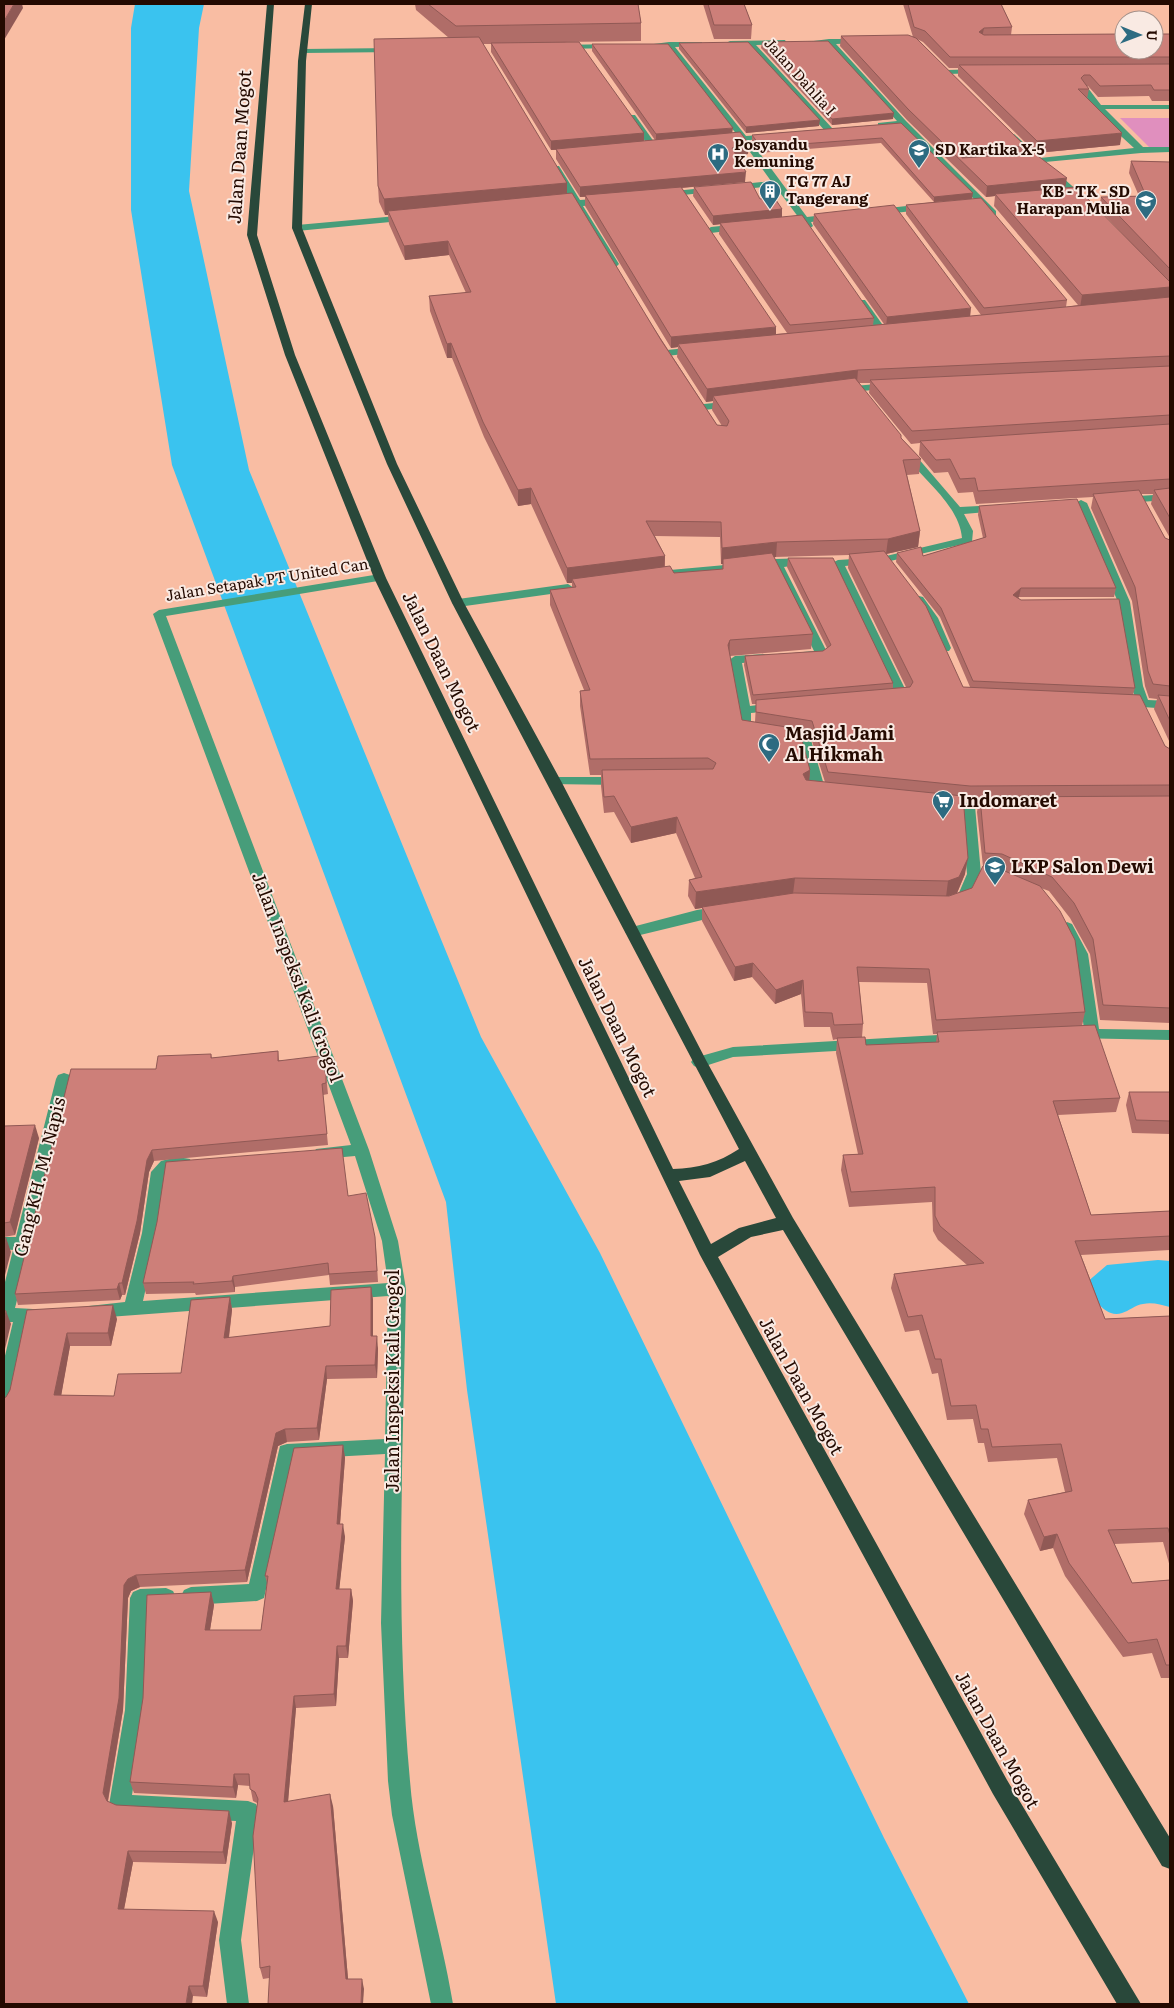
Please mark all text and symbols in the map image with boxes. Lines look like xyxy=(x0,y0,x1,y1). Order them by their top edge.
north arrow xyxy=(1114,10,1164,60)
text: U xyxy=(1143,30,1163,41)
street label: Jalan Dahlia I xyxy=(760,32,843,120)
street label: Jalan Daan Mogot xyxy=(220,68,257,225)
place label: Posyandu Kemuning xyxy=(734,132,815,172)
place label: SD Kartika X-5 xyxy=(935,137,1045,160)
school or university icon: SD Kartika X-5 xyxy=(907,138,931,169)
hospital icon: Posyandu Kemuning xyxy=(706,142,730,173)
place label: TG 77 AJ Tangerang xyxy=(786,169,869,209)
building icon: TG 77 AJ Tangerang xyxy=(758,179,782,210)
place label: KB - TK - SD Harapan Mulia xyxy=(1017,179,1130,219)
school or university icon: KB - TK - SD Harapan Mulia xyxy=(1134,189,1158,220)
street label: Jalan Setapak PT United Can xyxy=(164,551,370,606)
street label: Jalan Daan Mogot xyxy=(396,586,489,737)
place label: Masjid Jami Al Hikmah xyxy=(785,719,895,767)
mosque icon: Masjid Jami Al Hikmah xyxy=(757,732,781,763)
place label: Indomaret xyxy=(959,786,1057,813)
supermarket icon: Indomaret xyxy=(931,789,955,820)
place label: LKP Salon Dewi xyxy=(1011,852,1154,879)
school or university icon: LKP Salon Dewi xyxy=(983,855,1007,886)
street label: Jalan Inspeksi Kali Grogol xyxy=(246,867,351,1085)
street label: Jalan Daan Mogot xyxy=(572,951,665,1102)
street label: Gang KH. M. Napis xyxy=(6,1094,71,1259)
street label: Jalan Inspeksi Kali Grogol xyxy=(378,1269,405,1493)
street label: Jalan Daan Mogot xyxy=(753,1311,852,1460)
street label: Jalan Daan Mogot xyxy=(949,1665,1048,1814)

